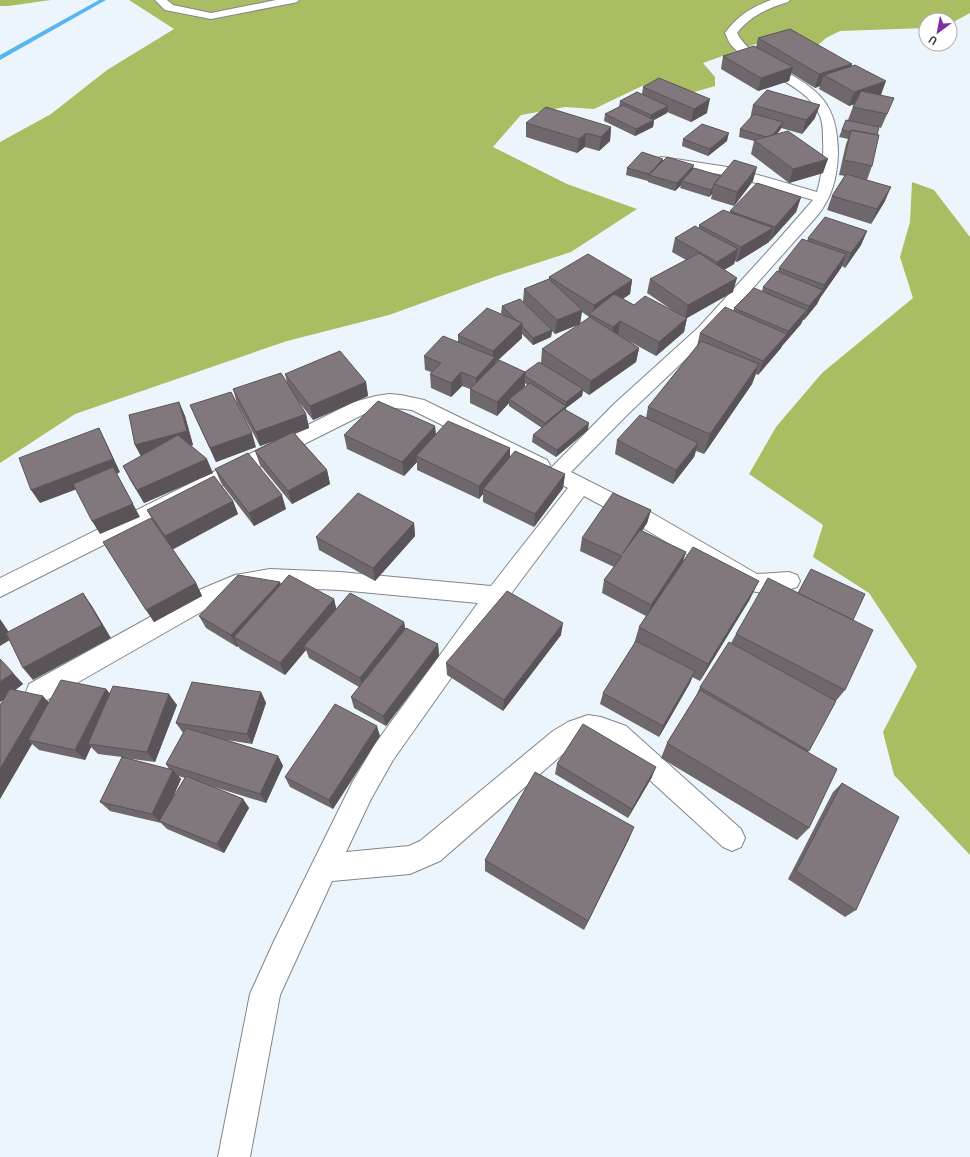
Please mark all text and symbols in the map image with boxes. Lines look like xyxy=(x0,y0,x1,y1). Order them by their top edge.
north arrow xyxy=(918,12,958,52)
text: U xyxy=(926,33,940,48)

